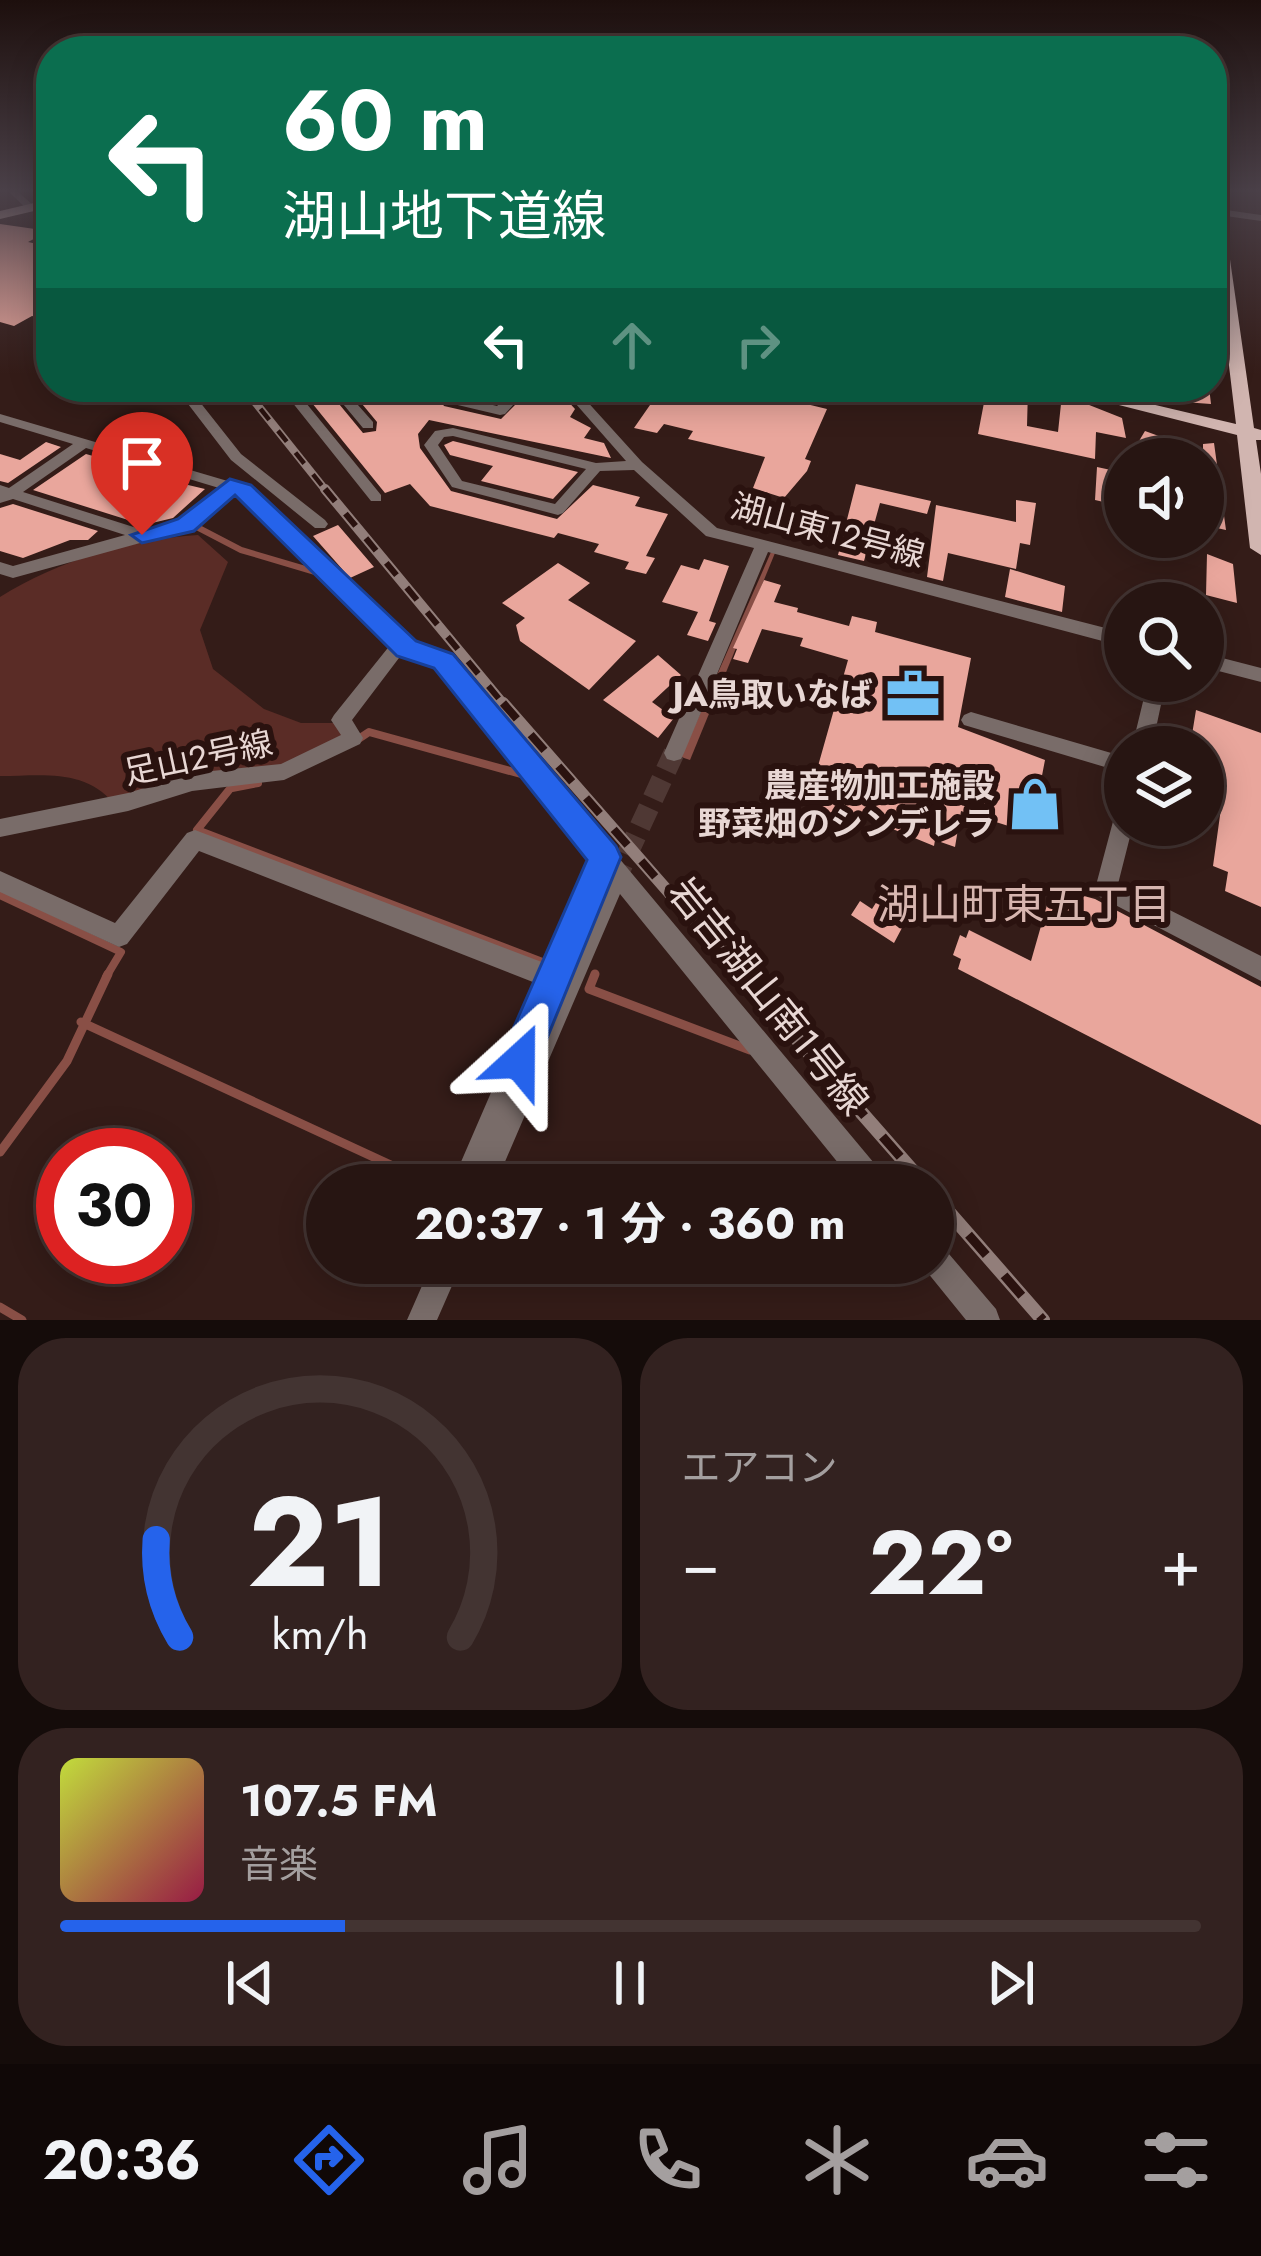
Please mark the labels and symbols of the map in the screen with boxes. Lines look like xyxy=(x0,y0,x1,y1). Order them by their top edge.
pin xyxy=(91,412,193,535)
street label: 湖山東12号線 xyxy=(726,482,930,579)
office icon: JA鳥取いなば xyxy=(884,665,942,723)
place label: JA鳥取いなば xyxy=(667,671,873,718)
street label: 足山2号線 xyxy=(119,719,277,796)
place label: 農産物加工施設 野菜畑のシンデレラ xyxy=(698,762,995,847)
shop icon: 農産物加工施設 野菜畑のシンデレラ xyxy=(1006,775,1064,833)
street label: 岩吉湖山南1号線 xyxy=(655,865,882,1127)
district label: 湖山町東五丁目 xyxy=(877,874,1171,935)
position arrow xyxy=(456,998,582,1124)
speed limit sign: 30 xyxy=(36,1128,192,1284)

